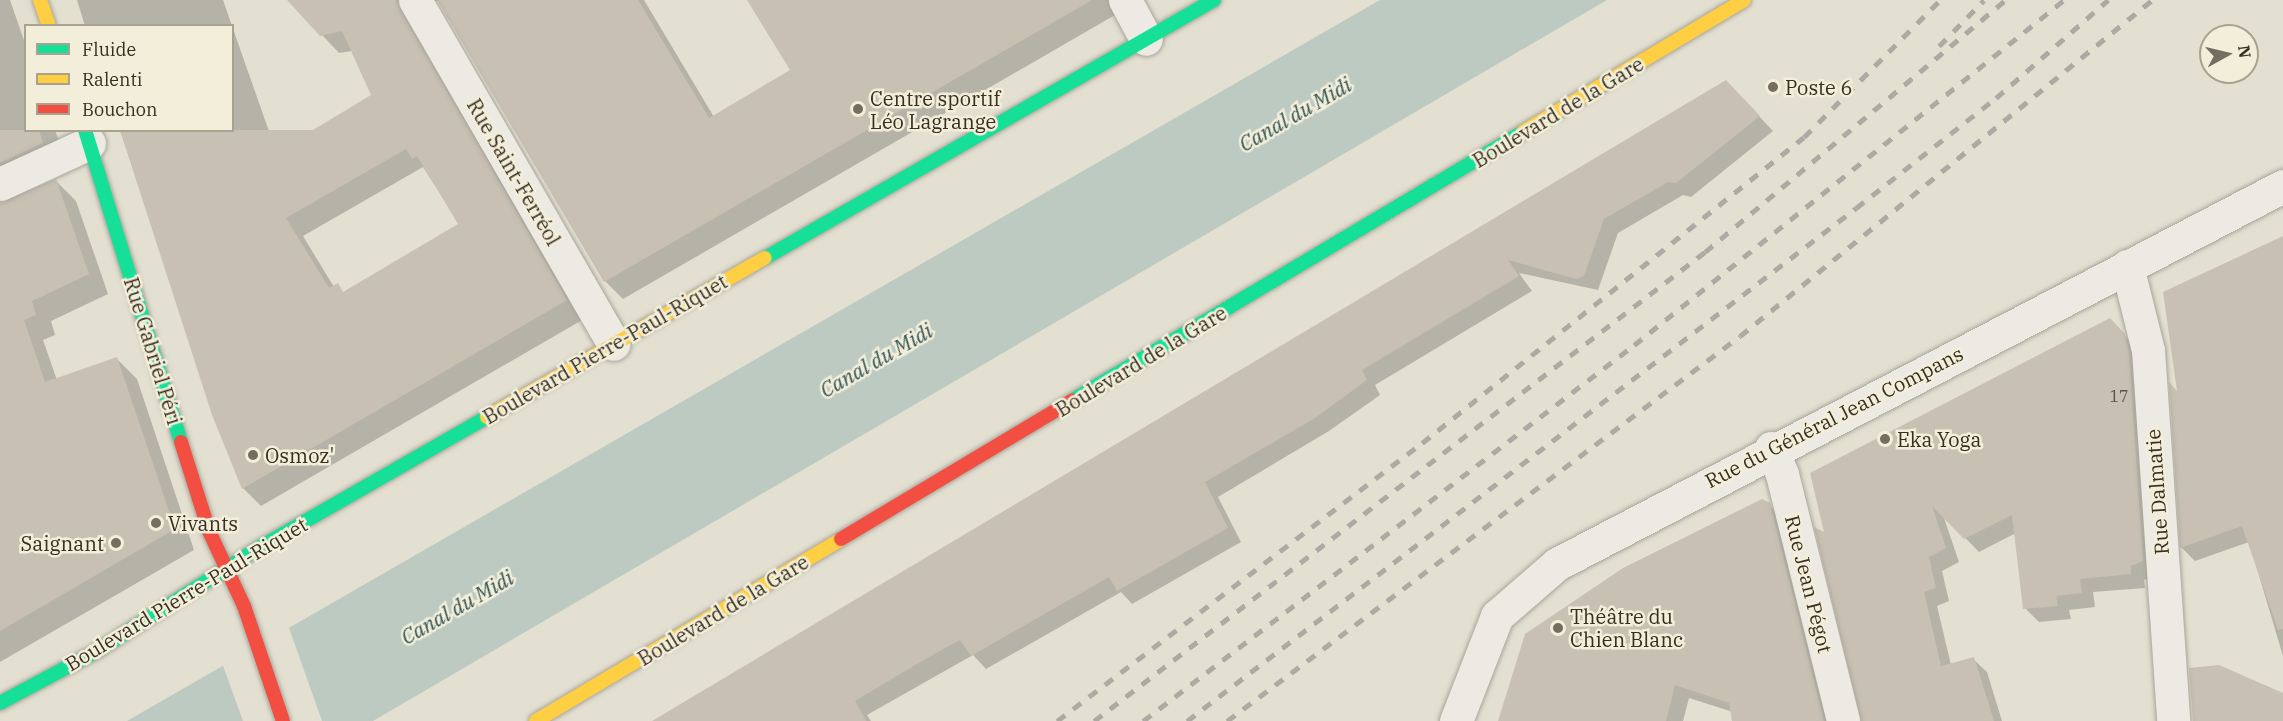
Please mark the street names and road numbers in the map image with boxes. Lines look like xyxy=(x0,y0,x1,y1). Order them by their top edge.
street label: Boulevard de la Gare xyxy=(1468,52,1648,172)
street label: Rue Saint-Ferréol xyxy=(462,94,566,250)
street label: Boulevard Pierre-Paul-Riquet xyxy=(479,269,731,429)
street label: Rue Gabriel Péri xyxy=(119,274,187,428)
street label: Boulevard de la Gare xyxy=(1051,301,1231,421)
street label: Rue du Général Jean Compans xyxy=(1701,341,1967,493)
street label: Rue Dalmatie xyxy=(2141,428,2173,556)
street label: Boulevard Pierre-Paul-Riquet xyxy=(61,512,311,676)
street label: Rue Jean Pégot xyxy=(1780,513,1838,655)
street label: Boulevard de la Gare xyxy=(633,550,813,670)

